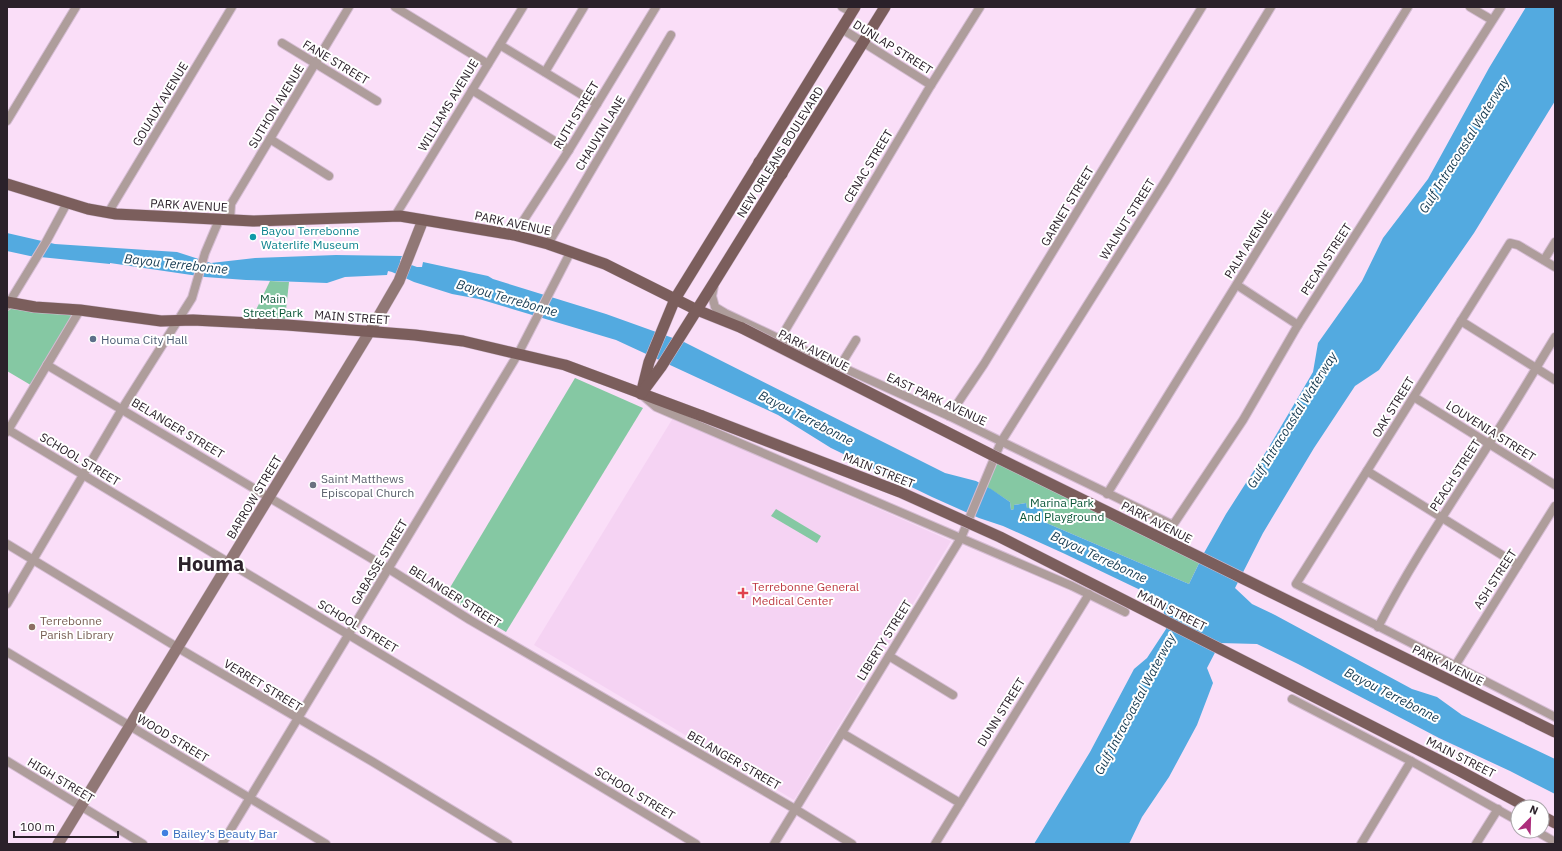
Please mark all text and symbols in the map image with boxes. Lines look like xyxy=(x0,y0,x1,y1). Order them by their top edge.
street label: DUNLAP STREET xyxy=(850,17,936,78)
street label: FANE STREET xyxy=(300,36,372,88)
street label: WILLIAMS AVENUE xyxy=(415,56,481,154)
street label: GOUAUX AVENUE xyxy=(129,59,191,149)
street label: SUTHON AVENUE xyxy=(245,61,307,151)
water label: Gulf Intracoastal Waterway xyxy=(1415,73,1513,216)
street label: RUTH STREET xyxy=(550,78,602,151)
street label: NEW ORLEANS BOULEVARD xyxy=(733,84,827,220)
street label: CHAUVIN LANE xyxy=(572,93,628,173)
street label: CENAC STREET xyxy=(840,126,896,205)
street label: GARNET STREET xyxy=(1037,163,1097,249)
street label: WALNUT STREET xyxy=(1096,176,1158,262)
street label: PARK AVENUE xyxy=(150,195,228,215)
street label: PALM AVENUE xyxy=(1221,207,1275,281)
street label: PARK AVENUE xyxy=(473,208,553,238)
street label: PECAN STREET xyxy=(1297,220,1355,298)
place label: Bayou Terrebonne Waterlife Museum xyxy=(261,223,360,252)
marker: Bayou Terrebonne Waterlife Museum xyxy=(248,232,258,242)
water label: Bayou Terrebonne xyxy=(123,250,229,278)
water label: Bayou Terrebonne xyxy=(455,275,560,321)
park label: Main Street Park xyxy=(243,291,304,320)
street label: MAIN STREET xyxy=(314,307,390,327)
street label: PARK AVENUE xyxy=(776,326,852,374)
place label: Houma City Hall xyxy=(101,332,188,347)
marker: Houma City Hall xyxy=(88,334,98,344)
water label: Gulf Intracoastal Waterway xyxy=(1243,348,1341,491)
street label: EAST PARK AVENUE xyxy=(884,369,990,429)
street label: OAK STREET xyxy=(1368,374,1418,440)
water label: Bayou Terrebonne xyxy=(756,387,857,449)
street label: BELANGER STREET xyxy=(129,394,227,462)
street label: LOUVENIA STREET xyxy=(1444,397,1539,465)
street label: SCHOOL STREET xyxy=(37,429,123,489)
street label: PEACH STREET xyxy=(1426,436,1484,514)
street label: MAIN STREET xyxy=(841,449,917,491)
street label: BARROW STREET xyxy=(223,452,285,542)
place label: Saint Matthews Episcopal Church xyxy=(321,471,414,500)
marker: Saint Matthews Episcopal Church xyxy=(308,480,318,490)
park label: Marina Park And Playground xyxy=(1020,495,1104,524)
street label: PARK AVENUE xyxy=(1119,498,1195,546)
street label: GABASSE STREET xyxy=(348,516,411,608)
water label: Bayou Terrebonne xyxy=(1048,527,1150,587)
street label: ASH STREET xyxy=(1470,546,1520,612)
district label: Houma xyxy=(178,550,244,577)
street label: BELANGER STREET xyxy=(406,562,504,630)
place label: Terrebonne General Medical Center xyxy=(752,579,859,608)
street label: MAIN STREET xyxy=(1135,586,1209,634)
marker: Terrebonne General Medical Center xyxy=(737,587,749,599)
street label: SCHOOL STREET xyxy=(315,596,401,656)
street label: LIBERTY STREET xyxy=(853,597,915,683)
place label: Terrebonne Parish Library xyxy=(40,613,114,642)
marker: Terrebonne Parish Library xyxy=(27,622,37,632)
water label: Gulf Intracoastal Waterway xyxy=(1091,630,1180,778)
street label: PARK AVENUE xyxy=(1410,641,1486,689)
street label: VERRET STREET xyxy=(221,656,305,714)
water label: Bayou Terrebonne xyxy=(1342,664,1443,726)
street label: DUNN STREET xyxy=(974,675,1028,749)
street label: WOOD STREET xyxy=(135,711,212,765)
street label: BELANGER STREET xyxy=(685,727,783,793)
street label: MAIN STREET xyxy=(1424,733,1498,781)
street label: HIGH STREET xyxy=(25,754,97,806)
street label: SCHOOL STREET xyxy=(592,763,678,823)
north arrow xyxy=(1510,799,1550,839)
text: N xyxy=(1528,802,1540,818)
scale bar xyxy=(14,813,118,839)
text: 100 m xyxy=(20,819,55,834)
place label: Bailey’s Beauty Bar xyxy=(173,826,278,841)
marker: Bailey’s Beauty Bar xyxy=(160,828,170,838)

